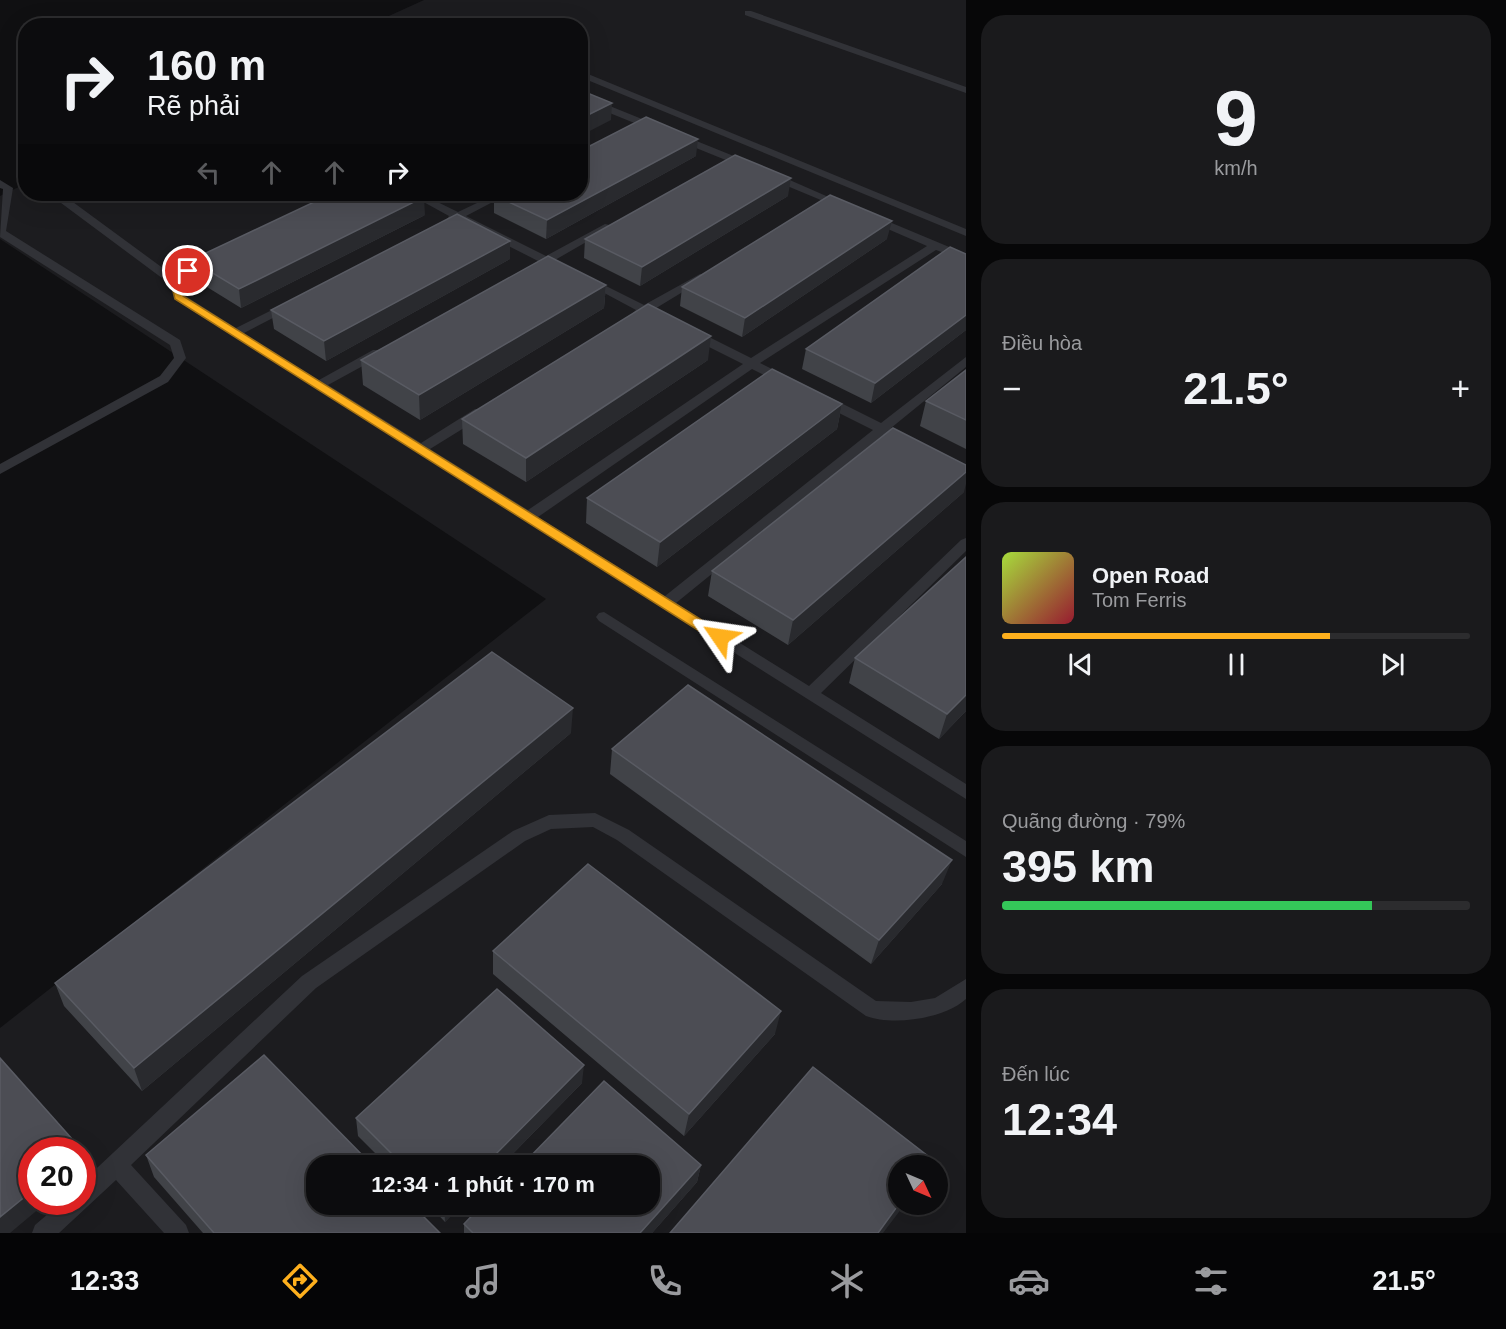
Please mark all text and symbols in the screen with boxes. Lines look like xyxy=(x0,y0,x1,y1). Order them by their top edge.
icon: right xyxy=(48,42,126,120)
text: 160 m xyxy=(147,42,266,89)
text: 9 xyxy=(1214,74,1258,162)
text: Rẽ phải xyxy=(147,91,240,121)
icon: left xyxy=(192,156,225,189)
icon: ahead xyxy=(255,156,288,189)
icon: ahead xyxy=(318,156,351,189)
icon: right xyxy=(381,156,414,189)
text: km/h xyxy=(1214,157,1258,179)
pin xyxy=(162,245,213,296)
icon: arrive xyxy=(171,254,204,287)
text: Điều hòa xyxy=(1002,332,1082,354)
text: 21.5° xyxy=(1183,363,1289,414)
text: − xyxy=(1002,370,1021,407)
text: + xyxy=(1451,370,1470,407)
text: Open Road xyxy=(1092,563,1209,588)
text: Tom Ferris xyxy=(1092,589,1186,611)
position arrow xyxy=(688,605,752,669)
icon: previous xyxy=(1064,648,1097,681)
icon: pause xyxy=(1220,648,1253,681)
icon: next xyxy=(1376,648,1409,681)
text: Quãng đường · 79% xyxy=(1002,810,1185,832)
text: 395 km xyxy=(1002,841,1155,892)
text: Đến lúc xyxy=(1002,1063,1070,1085)
text: 12:34 xyxy=(1002,1094,1117,1145)
speed limit sign: 20 xyxy=(18,1137,96,1215)
north arrow xyxy=(888,1155,948,1215)
map controls xyxy=(888,1155,948,1215)
text: 12:34 · 1 phút · 170 m xyxy=(371,1172,595,1197)
icon: directions xyxy=(279,1260,321,1302)
icon: music xyxy=(462,1260,504,1302)
icon: phone xyxy=(644,1260,686,1302)
icon: climate xyxy=(826,1260,868,1302)
icon: car xyxy=(1008,1260,1050,1302)
icon: filters xyxy=(1190,1260,1232,1302)
text: 12:33 xyxy=(70,1266,139,1296)
text: 21.5° xyxy=(1372,1266,1436,1296)

